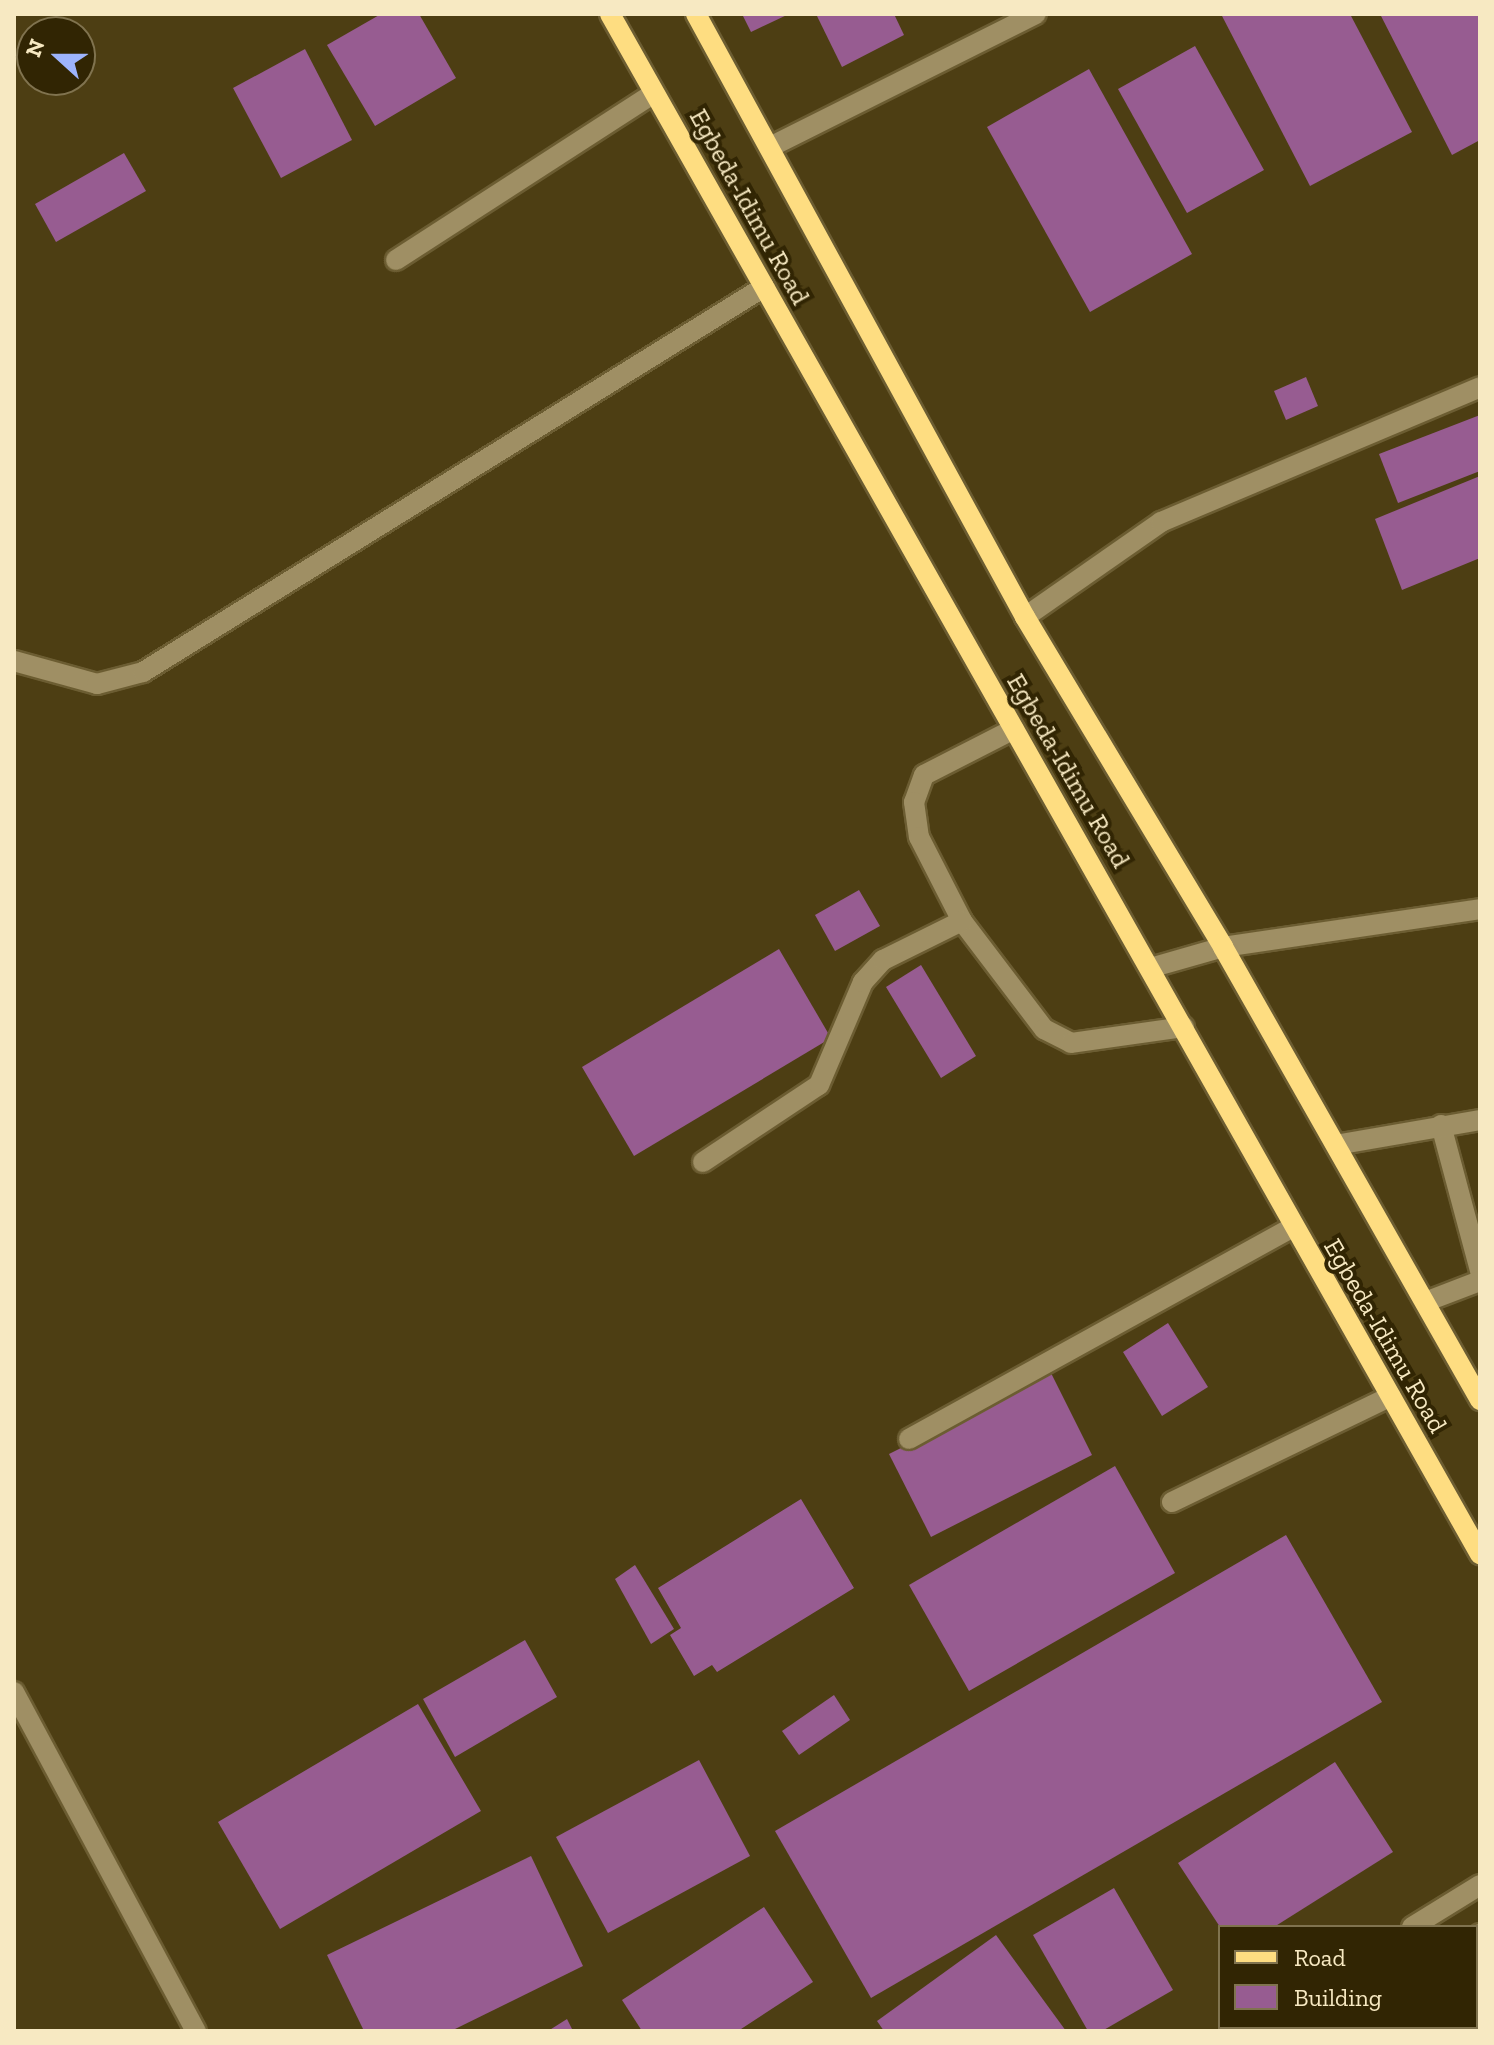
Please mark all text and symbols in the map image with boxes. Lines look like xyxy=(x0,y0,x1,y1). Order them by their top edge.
north arrow xyxy=(16,16,96,96)
text: N xyxy=(19,35,51,61)
street label: Egbeda-Idimu Road xyxy=(682,104,816,310)
street label: Egbeda-Idimu Road xyxy=(1000,668,1136,874)
street label: Egbeda-Idimu Road xyxy=(1317,1233,1453,1439)
legend xyxy=(1218,1925,1478,2029)
text: Road xyxy=(1294,1943,1346,1972)
text: Building xyxy=(1294,1983,1382,2012)

